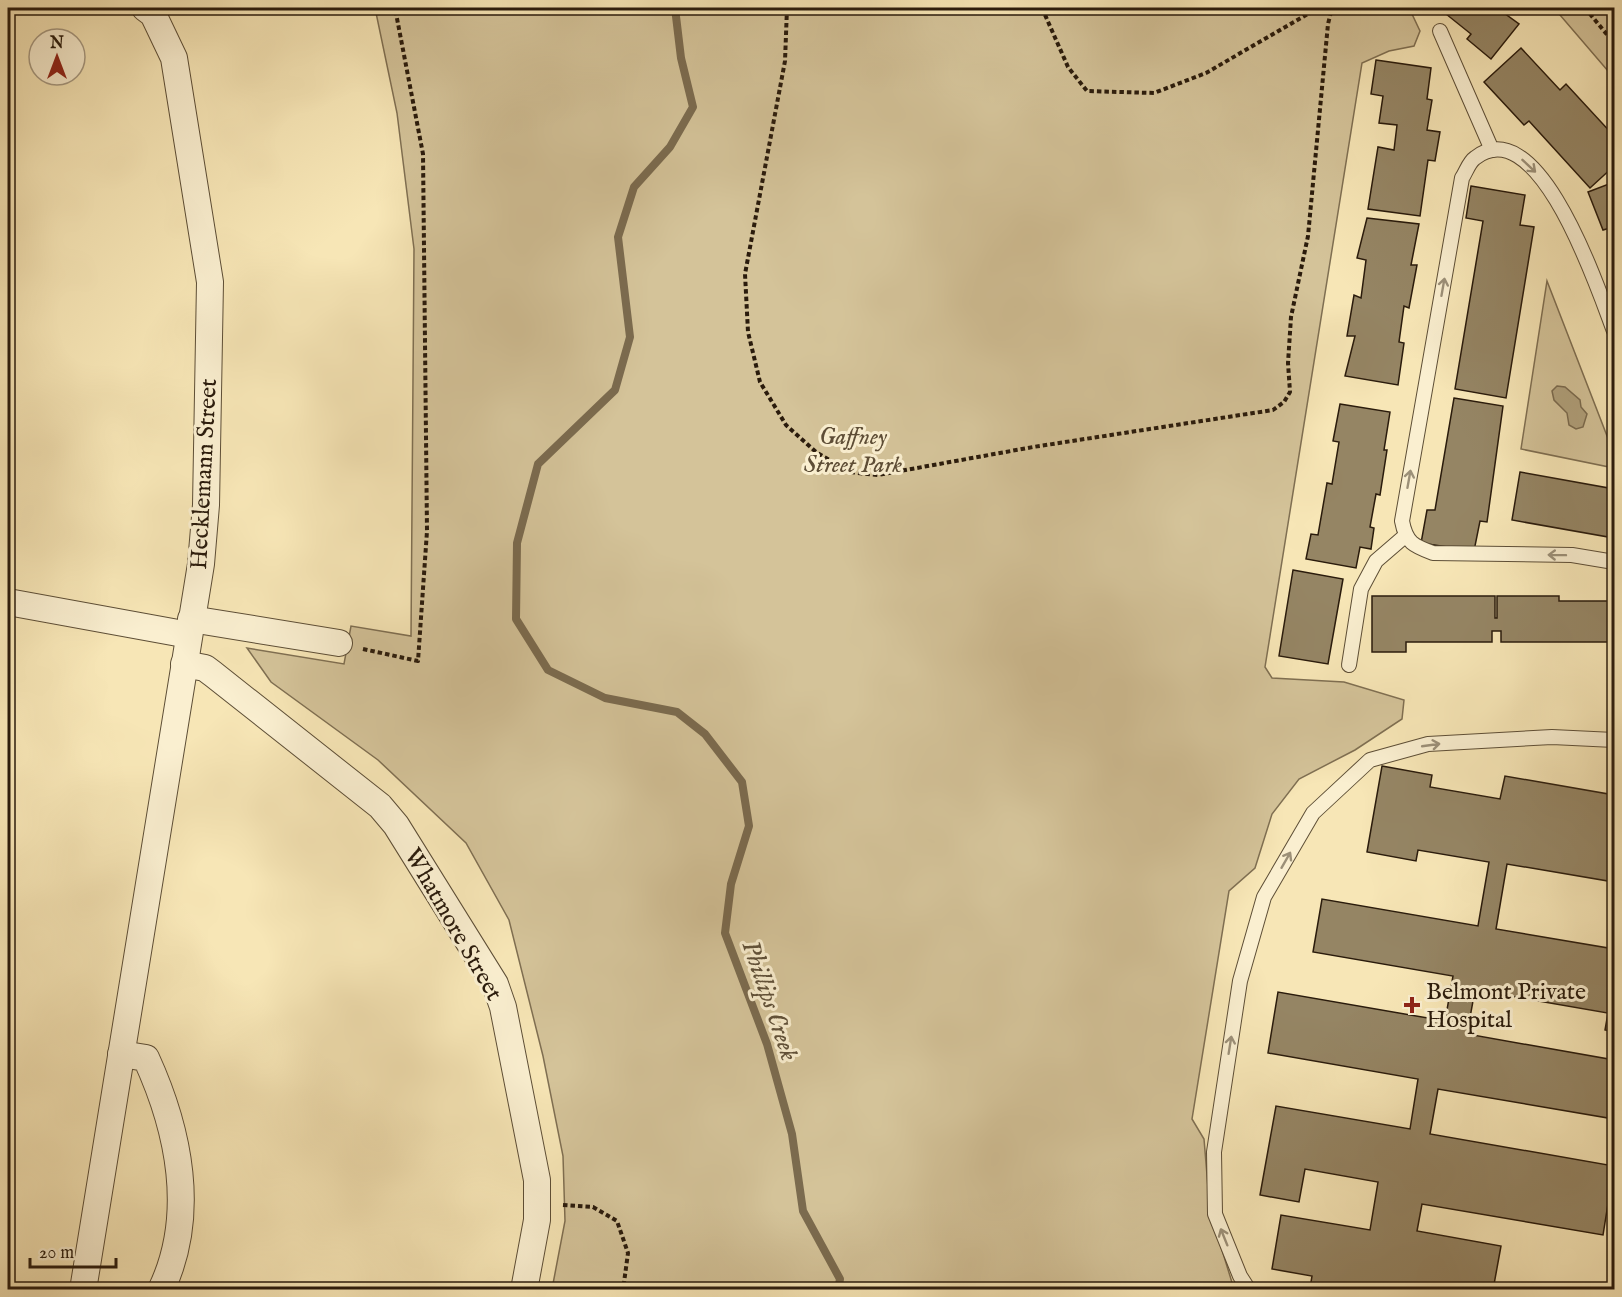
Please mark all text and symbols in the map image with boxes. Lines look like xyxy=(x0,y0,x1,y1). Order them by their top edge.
north arrow xyxy=(27,27,87,87)
text: N xyxy=(49,34,64,54)
one-way arrow xyxy=(1521,159,1536,173)
one-way arrow xyxy=(1438,277,1449,297)
street label: Hecklemann Street xyxy=(184,378,225,570)
park label: Gaffney Street Park xyxy=(804,422,903,481)
one-way arrow xyxy=(1404,470,1415,489)
one-way arrow xyxy=(1547,549,1567,561)
one-way arrow xyxy=(1420,739,1440,750)
street label: Whatmore Street xyxy=(396,843,509,1007)
one-way arrow xyxy=(1280,852,1292,869)
water label: Phillips Creek xyxy=(734,936,806,1066)
place label: Belmont Private Hospital xyxy=(1426,977,1586,1036)
marker: Belmont Private Hospital xyxy=(1403,996,1421,1014)
one-way arrow xyxy=(1225,1036,1236,1055)
one-way arrow xyxy=(1218,1228,1229,1247)
scale bar xyxy=(30,1231,116,1269)
text: 20 m xyxy=(39,1242,74,1265)

